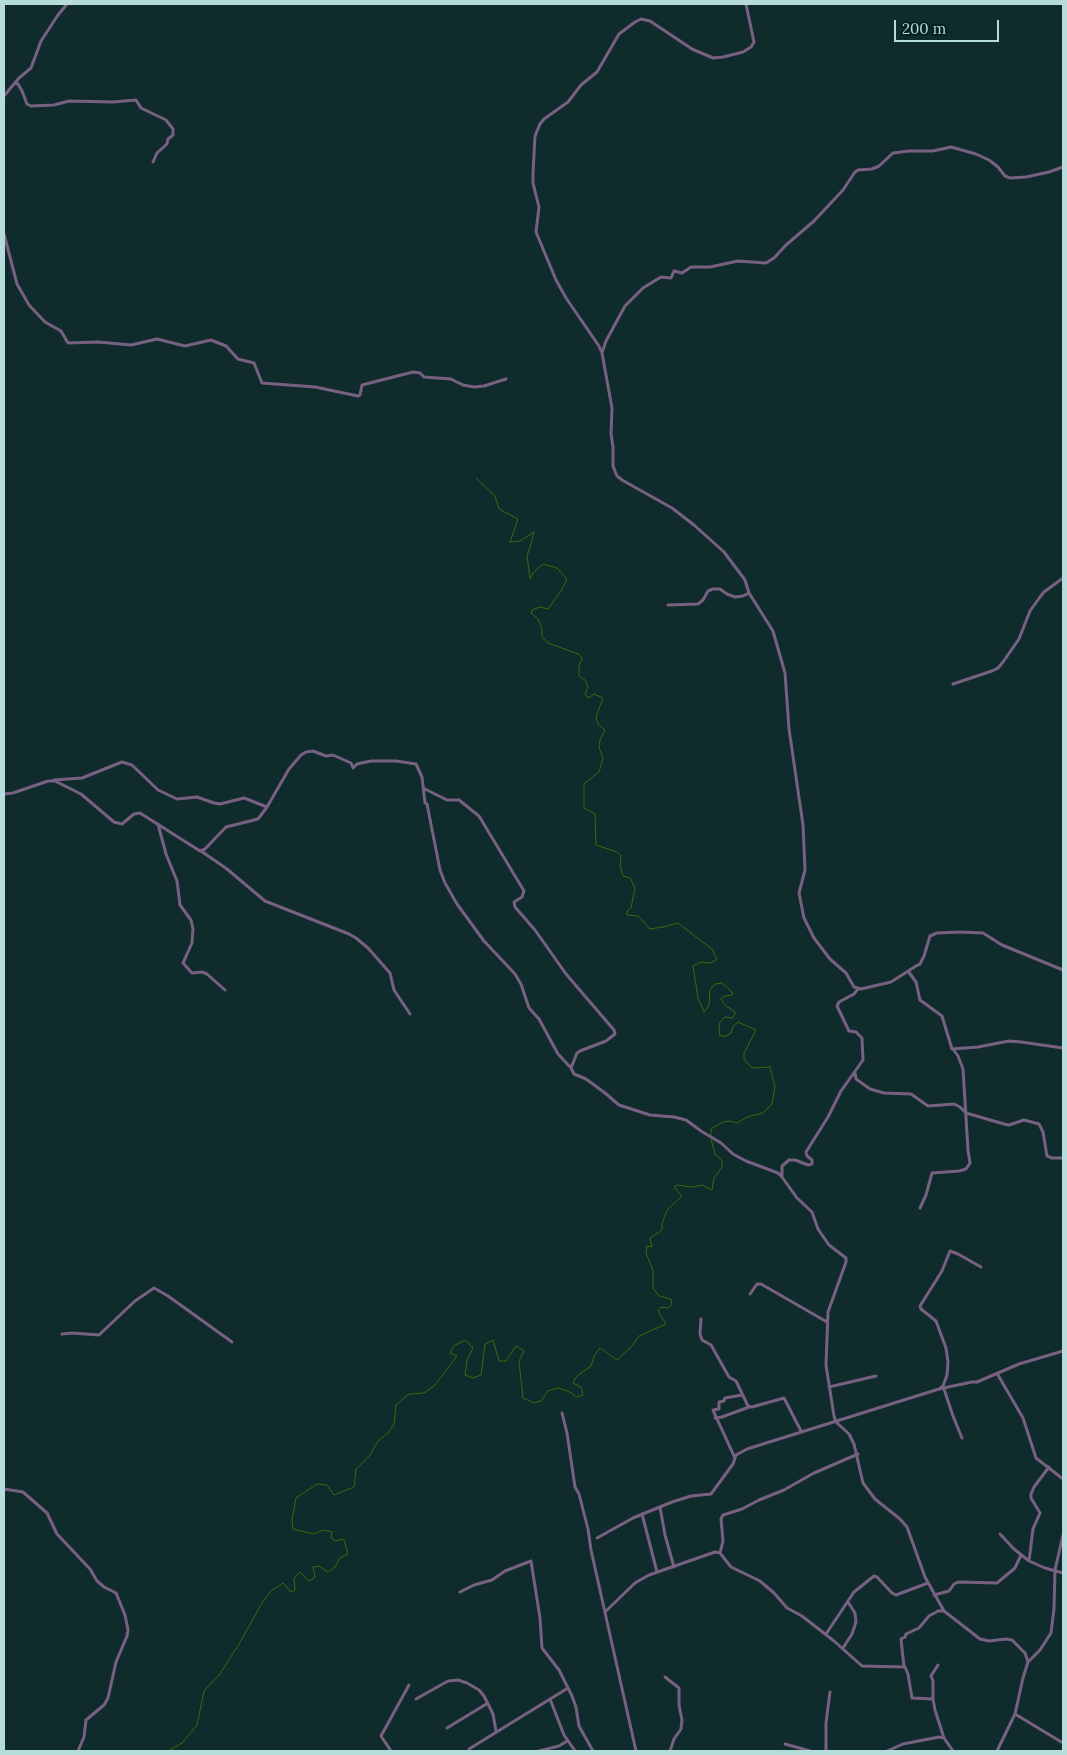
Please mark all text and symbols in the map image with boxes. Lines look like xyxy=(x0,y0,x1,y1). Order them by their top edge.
scale bar xyxy=(897,10,1002,42)
text: 200 m xyxy=(902,19,946,38)

